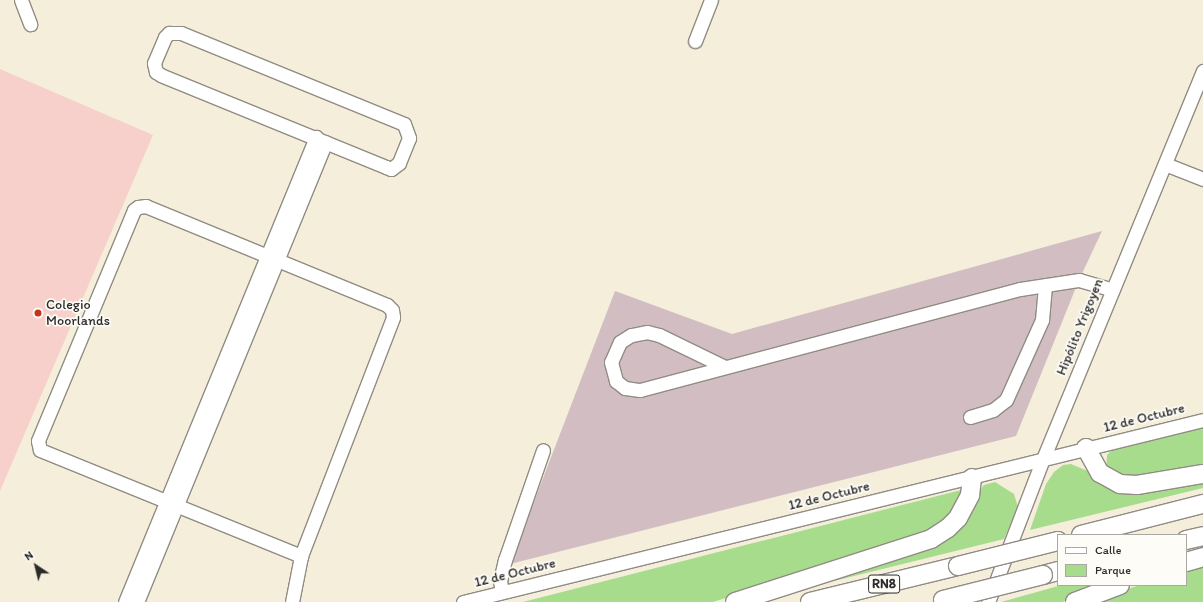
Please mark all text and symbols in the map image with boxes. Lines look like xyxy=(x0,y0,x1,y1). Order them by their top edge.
street label: Hipólito Yrigoyen xyxy=(1053,276,1107,378)
place label: Colegio Moorlands xyxy=(46,297,110,330)
marker: Colegio Moorlands xyxy=(33,308,43,318)
street label: 12 de Octubre xyxy=(1101,400,1187,436)
street label: 12 de Octubre xyxy=(786,478,872,514)
legend xyxy=(1057,534,1187,586)
text: Calle xyxy=(1095,543,1121,557)
north arrow xyxy=(16,546,56,586)
text: N xyxy=(22,548,36,563)
street label: 12 de Octubre xyxy=(472,555,558,591)
text: Parque xyxy=(1095,563,1131,577)
road number: RN8 xyxy=(868,573,900,595)

